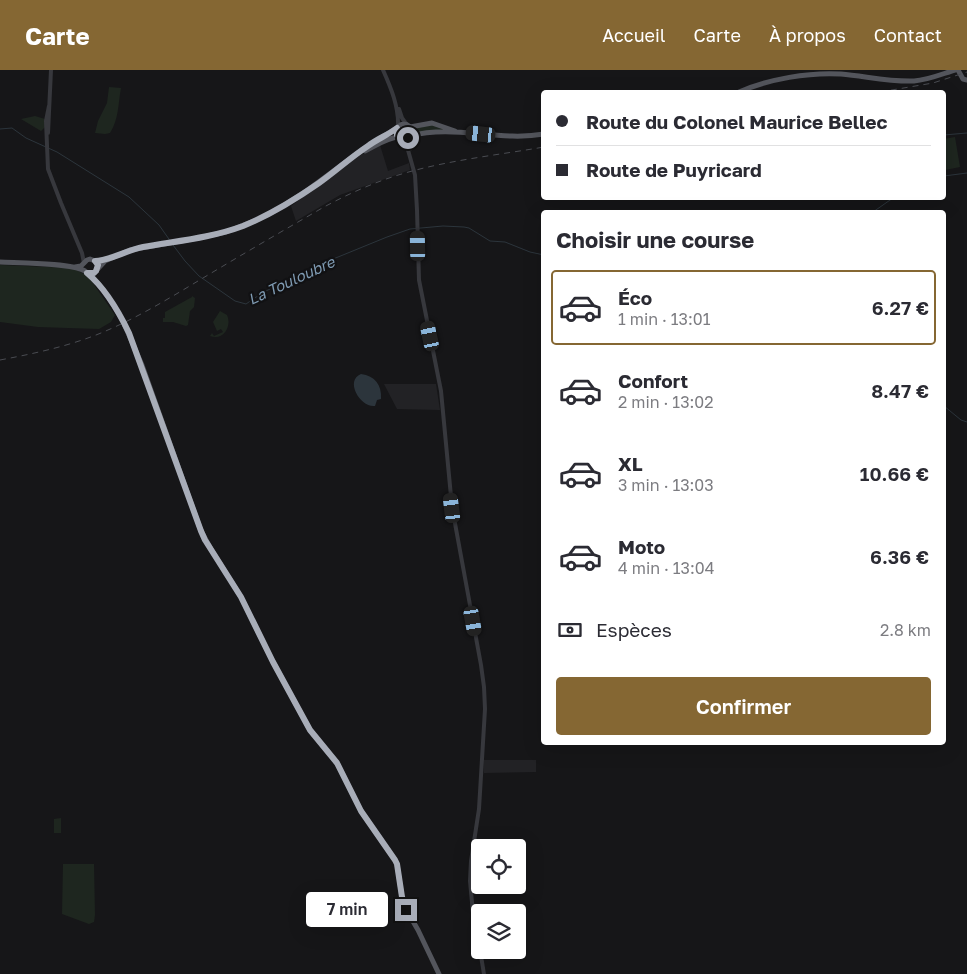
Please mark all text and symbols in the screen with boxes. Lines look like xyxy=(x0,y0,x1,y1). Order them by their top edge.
text: Carte xyxy=(25,21,90,50)
text: Accueil xyxy=(602,24,666,46)
text: Carte xyxy=(694,24,741,46)
text: À propos xyxy=(769,24,846,46)
text: Contact xyxy=(874,24,942,46)
text: Route du Colonel Maurice Bellec xyxy=(586,110,887,133)
car xyxy=(465,125,496,143)
route start xyxy=(397,127,419,149)
text: Route de Puyricard xyxy=(586,158,762,181)
text: Choisir une course xyxy=(556,226,754,253)
car xyxy=(410,231,425,261)
water label: La Touloubre xyxy=(245,252,338,308)
icon: car xyxy=(558,285,603,330)
text: Éco xyxy=(618,286,652,309)
text: 6.27 € xyxy=(872,296,929,319)
text: 1 min · 13:01 xyxy=(618,309,710,329)
car xyxy=(419,320,440,352)
icon: car xyxy=(558,368,603,413)
text: Confort xyxy=(618,369,688,392)
text: 8.47 € xyxy=(871,379,929,402)
text: 2 min · 13:02 xyxy=(618,392,714,412)
icon: car xyxy=(558,451,603,496)
text: XL xyxy=(618,452,643,475)
text: 10.66 € xyxy=(860,462,929,485)
text: 3 min · 13:03 xyxy=(618,475,714,495)
car xyxy=(442,492,461,524)
icon: car xyxy=(558,534,603,579)
text: Moto xyxy=(618,535,665,558)
text: 6.36 € xyxy=(870,545,929,568)
text: 4 min · 13:04 xyxy=(618,558,714,578)
car xyxy=(463,605,482,637)
icon: cash xyxy=(556,616,584,644)
text: Espèces xyxy=(596,618,672,641)
text: 2.8 km xyxy=(880,620,931,640)
button: Confirmer xyxy=(556,677,931,735)
map controls xyxy=(471,839,526,959)
button: locate xyxy=(471,839,526,894)
callout: 7 min xyxy=(306,892,388,928)
text: 7 min xyxy=(327,899,367,919)
route end xyxy=(395,899,417,921)
button: layers xyxy=(471,904,526,959)

